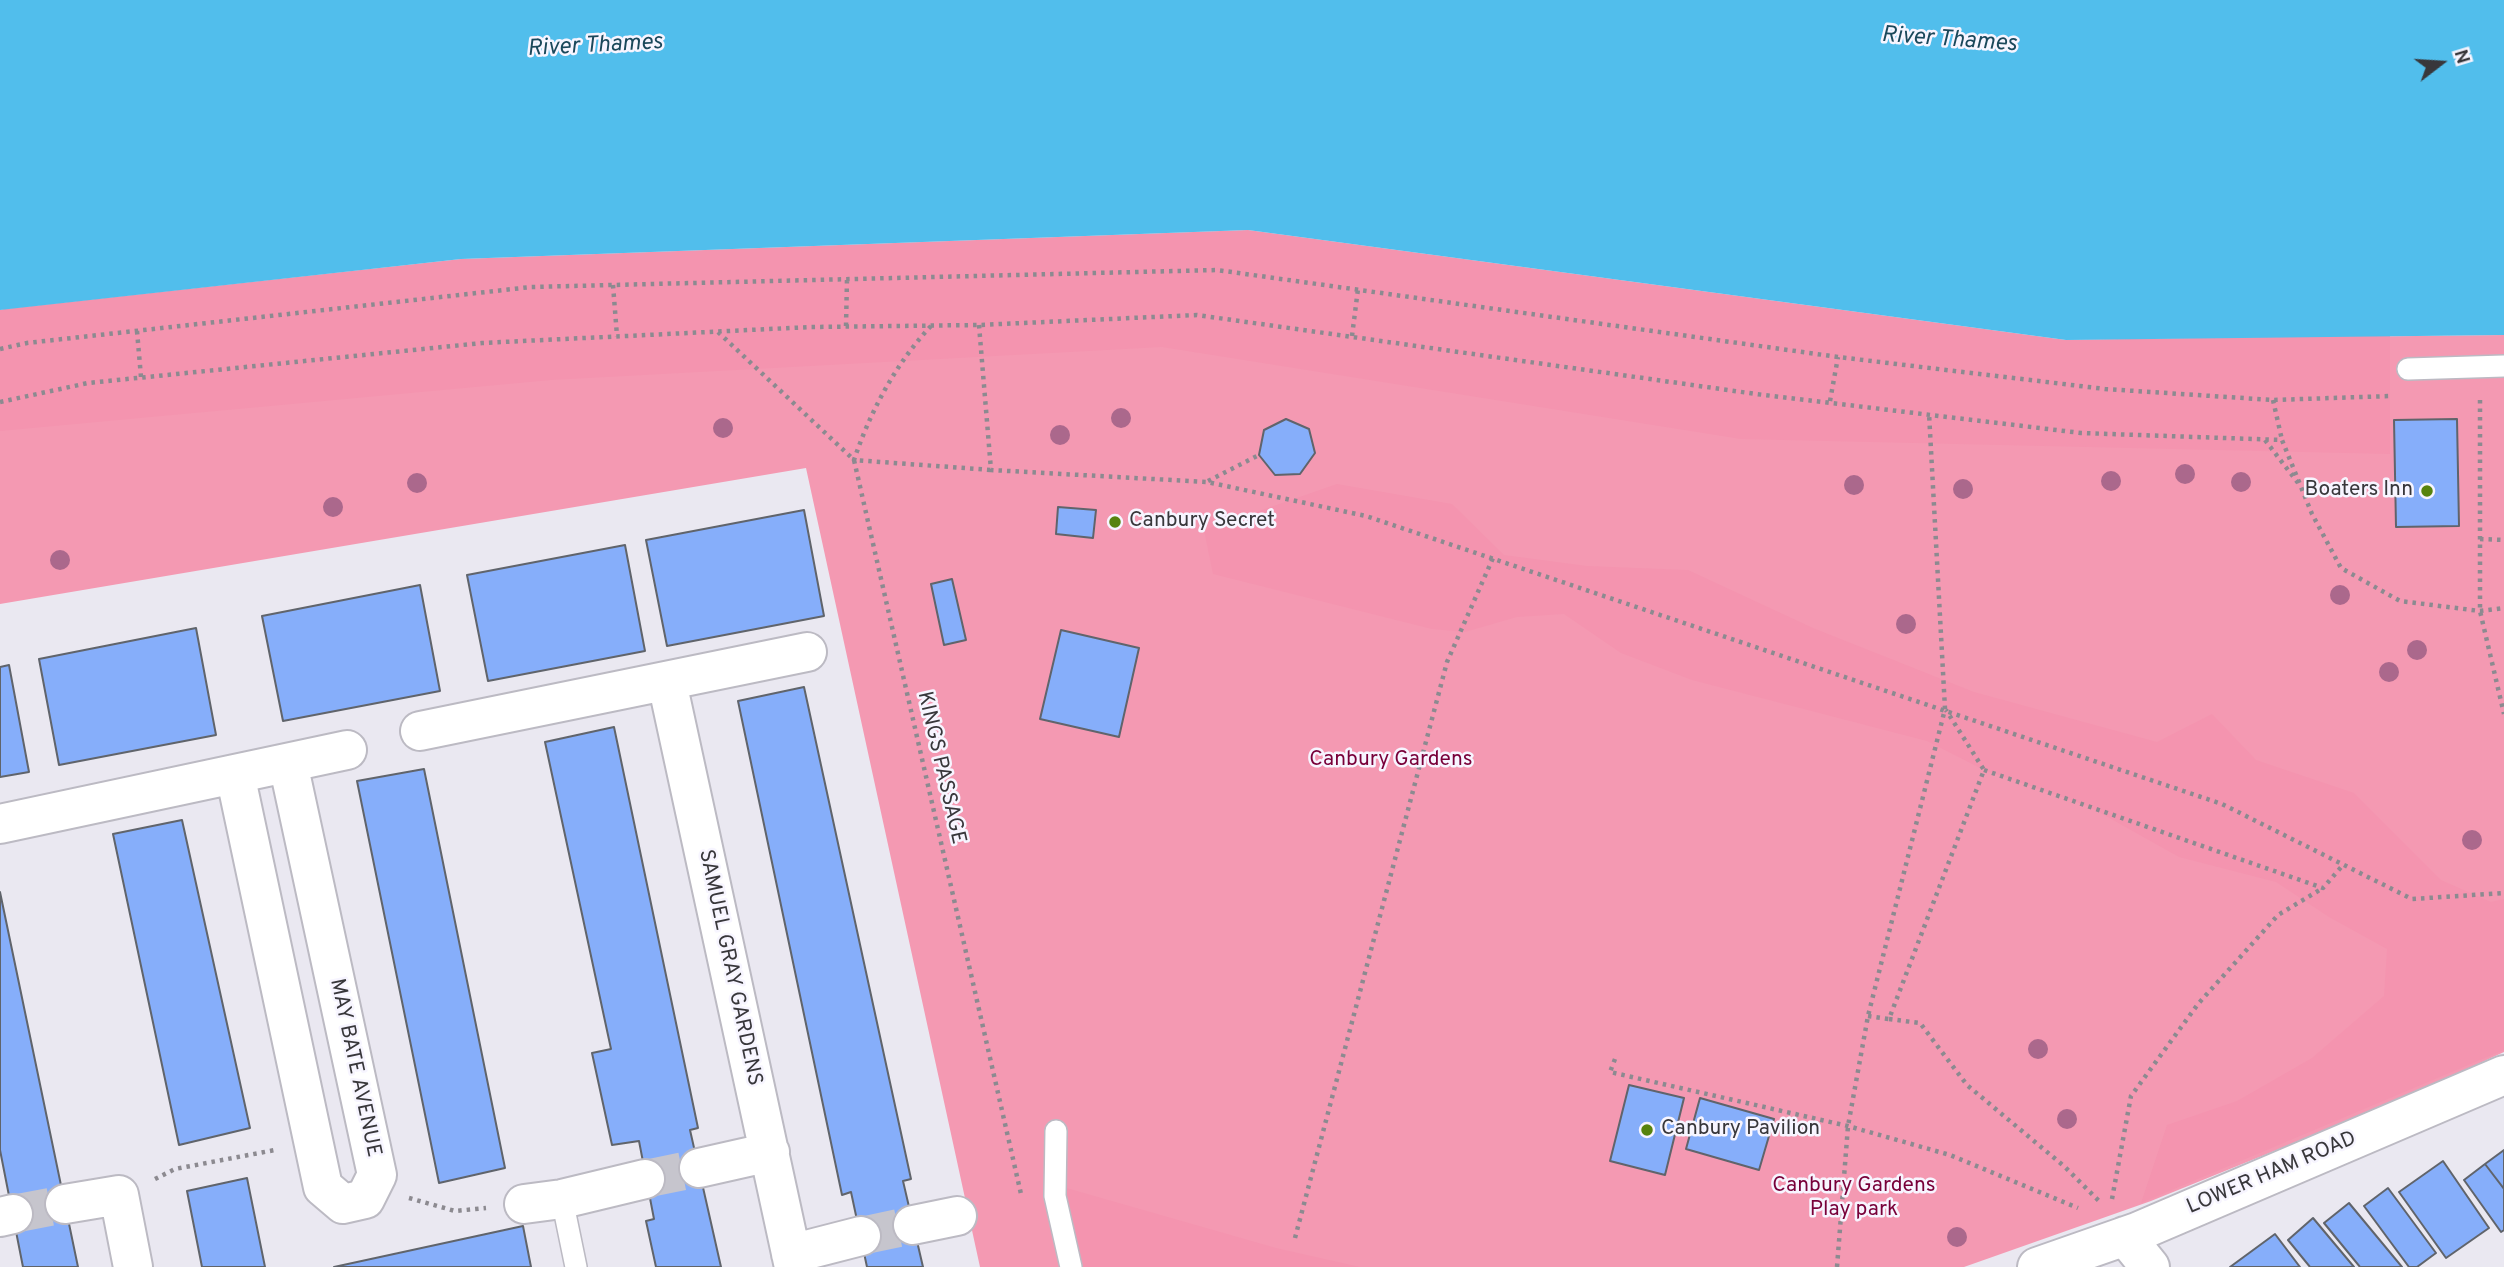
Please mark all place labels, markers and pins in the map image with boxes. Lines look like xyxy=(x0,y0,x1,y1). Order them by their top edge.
place label: Boaters Inn xyxy=(2304,478,2413,504)
marker: Boaters Inn xyxy=(2419,483,2435,499)
place label: Canbury Secret xyxy=(1129,509,1275,535)
marker: Canbury Secret xyxy=(1107,514,1123,530)
place label: Canbury Pavilion xyxy=(1661,1117,1820,1143)
marker: Canbury Pavilion xyxy=(1639,1122,1655,1138)

